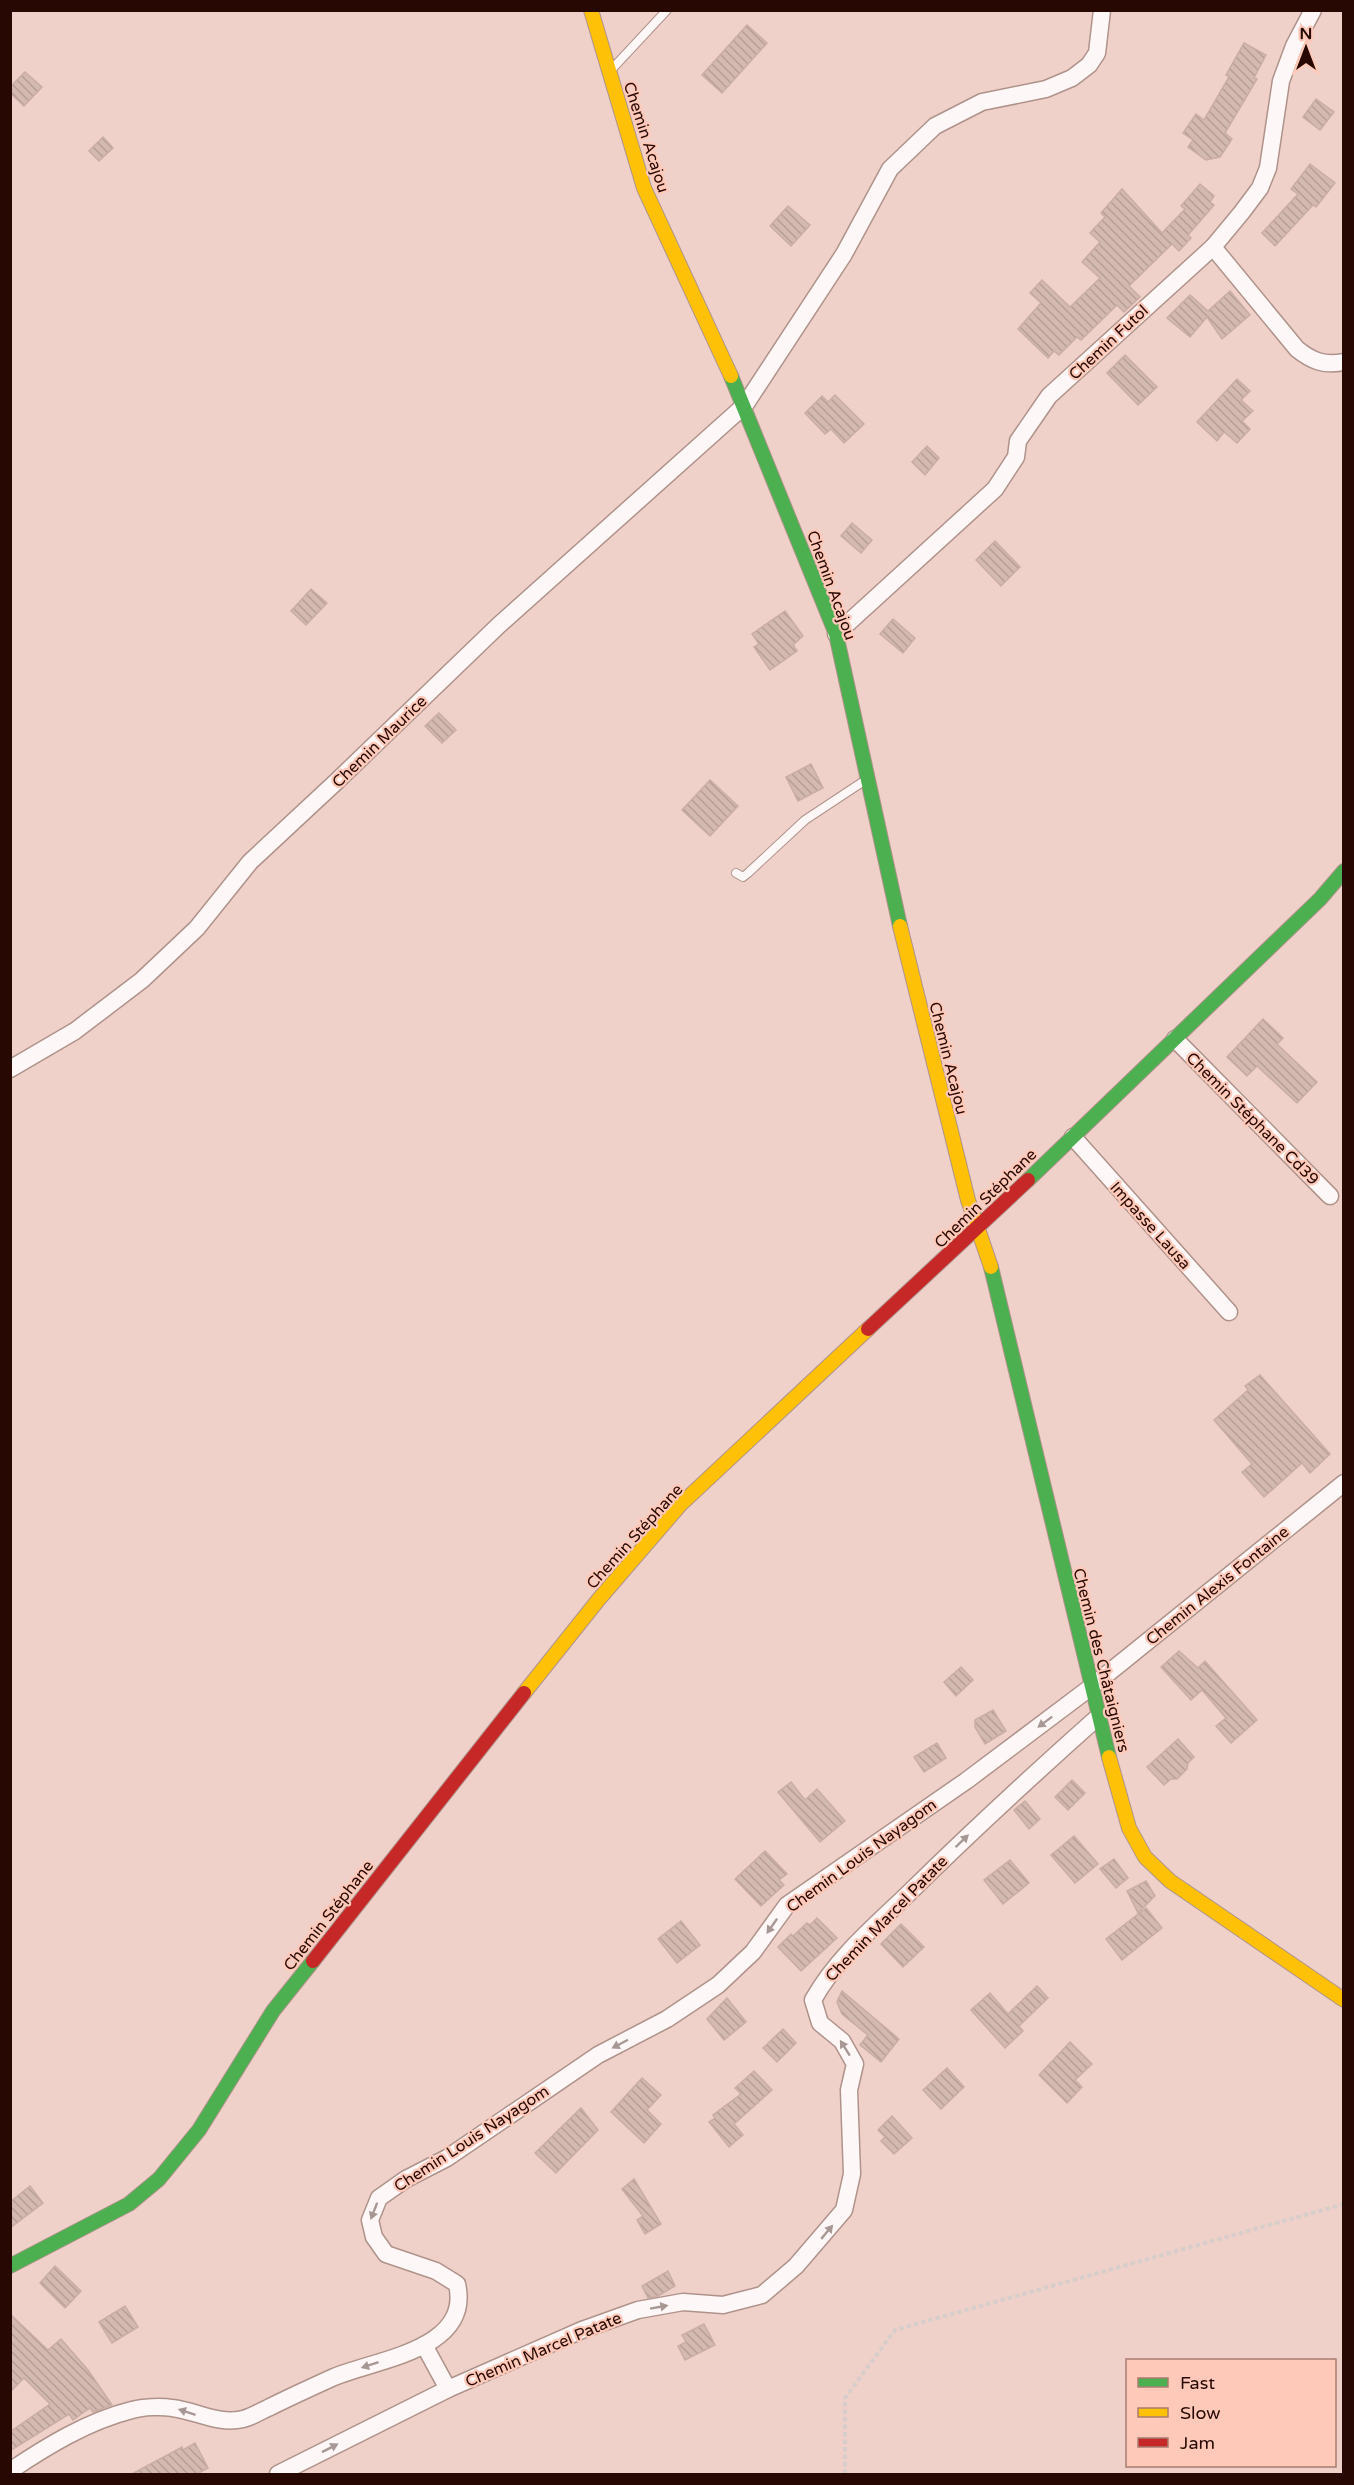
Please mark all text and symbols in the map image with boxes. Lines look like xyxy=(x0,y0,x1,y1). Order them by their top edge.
north arrow xyxy=(1276,18,1336,78)
text: N xyxy=(1300,24,1312,44)
street label: Chemin Acajou xyxy=(619,79,673,195)
street label: Chemin Futol xyxy=(1065,301,1152,385)
street label: Chemin Acajou xyxy=(802,528,860,643)
street label: Chemin Maurice xyxy=(328,691,431,792)
street label: Chemin Acajou xyxy=(924,1000,972,1117)
street label: Chemin Stéphane Cd39 xyxy=(1182,1048,1323,1189)
street label: Chemin Stéphane xyxy=(930,1145,1041,1253)
street label: Impasse Lausa xyxy=(1106,1178,1195,1274)
street label: Chemin Stéphane xyxy=(582,1480,687,1593)
street label: Chemin Alexis Fontaine xyxy=(1142,1522,1293,1650)
street label: Chemin des Châtaigniers xyxy=(1068,1566,1134,1754)
one-way arrow xyxy=(1037,1716,1053,1728)
street label: Chemin Louis Nayagom xyxy=(783,1795,941,1917)
one-way arrow xyxy=(955,1834,970,1848)
street label: Chemin Marcel Patate xyxy=(821,1851,952,1986)
street label: Chemin Stéphane xyxy=(279,1856,378,1975)
one-way arrow xyxy=(766,1917,778,1933)
one-way arrow xyxy=(611,2039,628,2049)
one-way arrow xyxy=(840,2039,851,2056)
street label: Chemin Louis Nayagom xyxy=(390,2081,553,2196)
one-way arrow xyxy=(369,2202,378,2220)
one-way arrow xyxy=(820,2224,833,2240)
one-way arrow xyxy=(649,2302,668,2311)
street label: Chemin Marcel Patate xyxy=(462,2308,624,2392)
legend xyxy=(1126,2359,1336,2467)
one-way arrow xyxy=(361,2361,379,2371)
text: Fast xyxy=(1180,2372,1215,2394)
text: Slow xyxy=(1180,2402,1221,2424)
one-way arrow xyxy=(178,2407,196,2417)
text: Jam xyxy=(1180,2432,1215,2454)
one-way arrow xyxy=(322,2443,339,2453)

